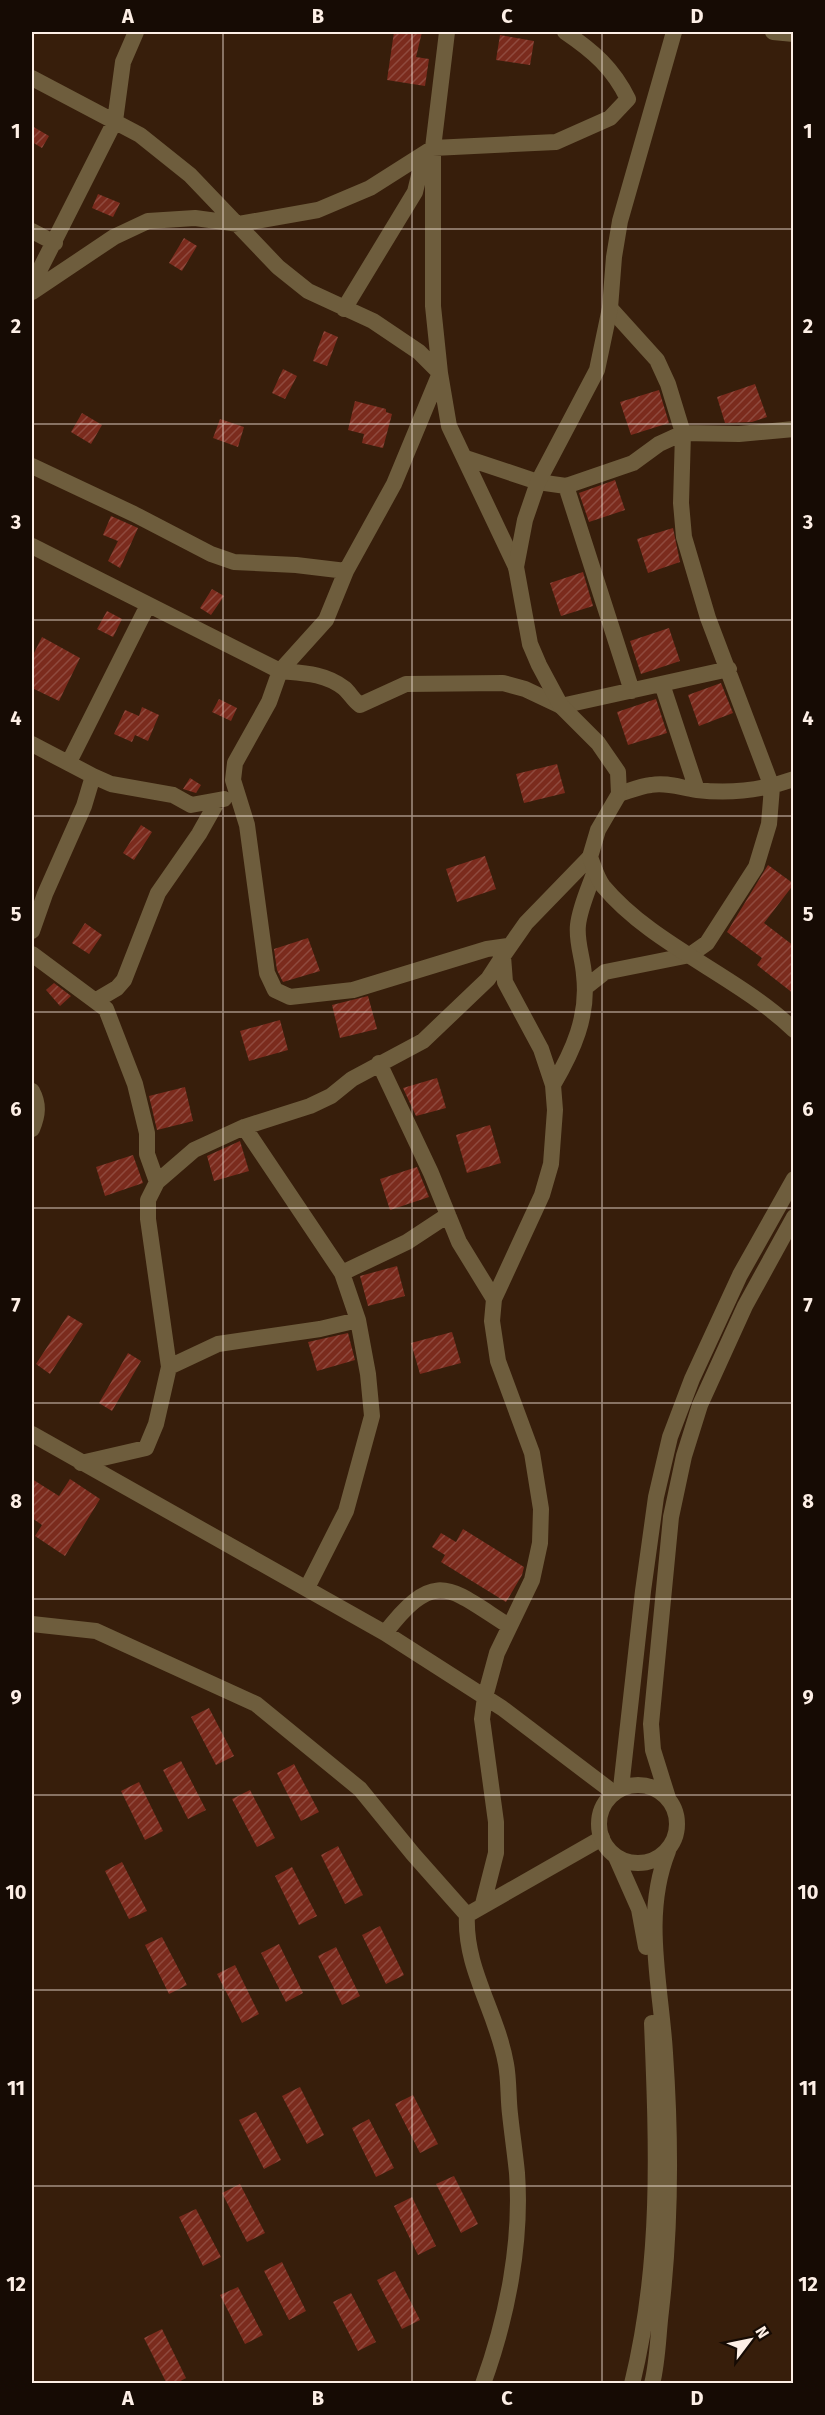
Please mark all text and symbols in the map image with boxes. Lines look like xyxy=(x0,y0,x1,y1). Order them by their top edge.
text: A xyxy=(121,4,135,28)
text: B xyxy=(312,4,324,28)
text: C xyxy=(501,4,513,28)
text: D xyxy=(690,4,704,28)
text: 1 xyxy=(11,119,21,143)
text: 1 xyxy=(803,119,813,143)
text: 2 xyxy=(11,314,21,338)
text: 2 xyxy=(803,314,813,338)
text: 3 xyxy=(10,510,21,534)
text: 3 xyxy=(802,510,813,534)
text: 4 xyxy=(10,706,22,730)
text: 4 xyxy=(802,706,814,730)
text: 5 xyxy=(11,902,22,926)
text: 5 xyxy=(803,902,814,926)
text: 6 xyxy=(10,1097,22,1121)
text: 6 xyxy=(802,1097,814,1121)
text: 7 xyxy=(11,1293,21,1317)
text: 7 xyxy=(803,1293,813,1317)
text: 8 xyxy=(10,1489,22,1513)
text: 8 xyxy=(802,1489,814,1513)
text: 9 xyxy=(10,1685,22,1709)
text: 9 xyxy=(802,1685,814,1709)
text: 10 xyxy=(6,1880,26,1904)
text: 10 xyxy=(798,1880,818,1904)
text: 11 xyxy=(7,2076,25,2100)
text: 11 xyxy=(799,2076,817,2100)
text: 12 xyxy=(6,2272,26,2296)
text: 12 xyxy=(798,2272,818,2296)
north arrow xyxy=(720,2310,780,2370)
text: N xyxy=(751,2323,773,2342)
text: A xyxy=(121,2386,135,2410)
text: B xyxy=(312,2386,324,2410)
text: C xyxy=(501,2386,513,2410)
text: D xyxy=(690,2386,704,2410)

